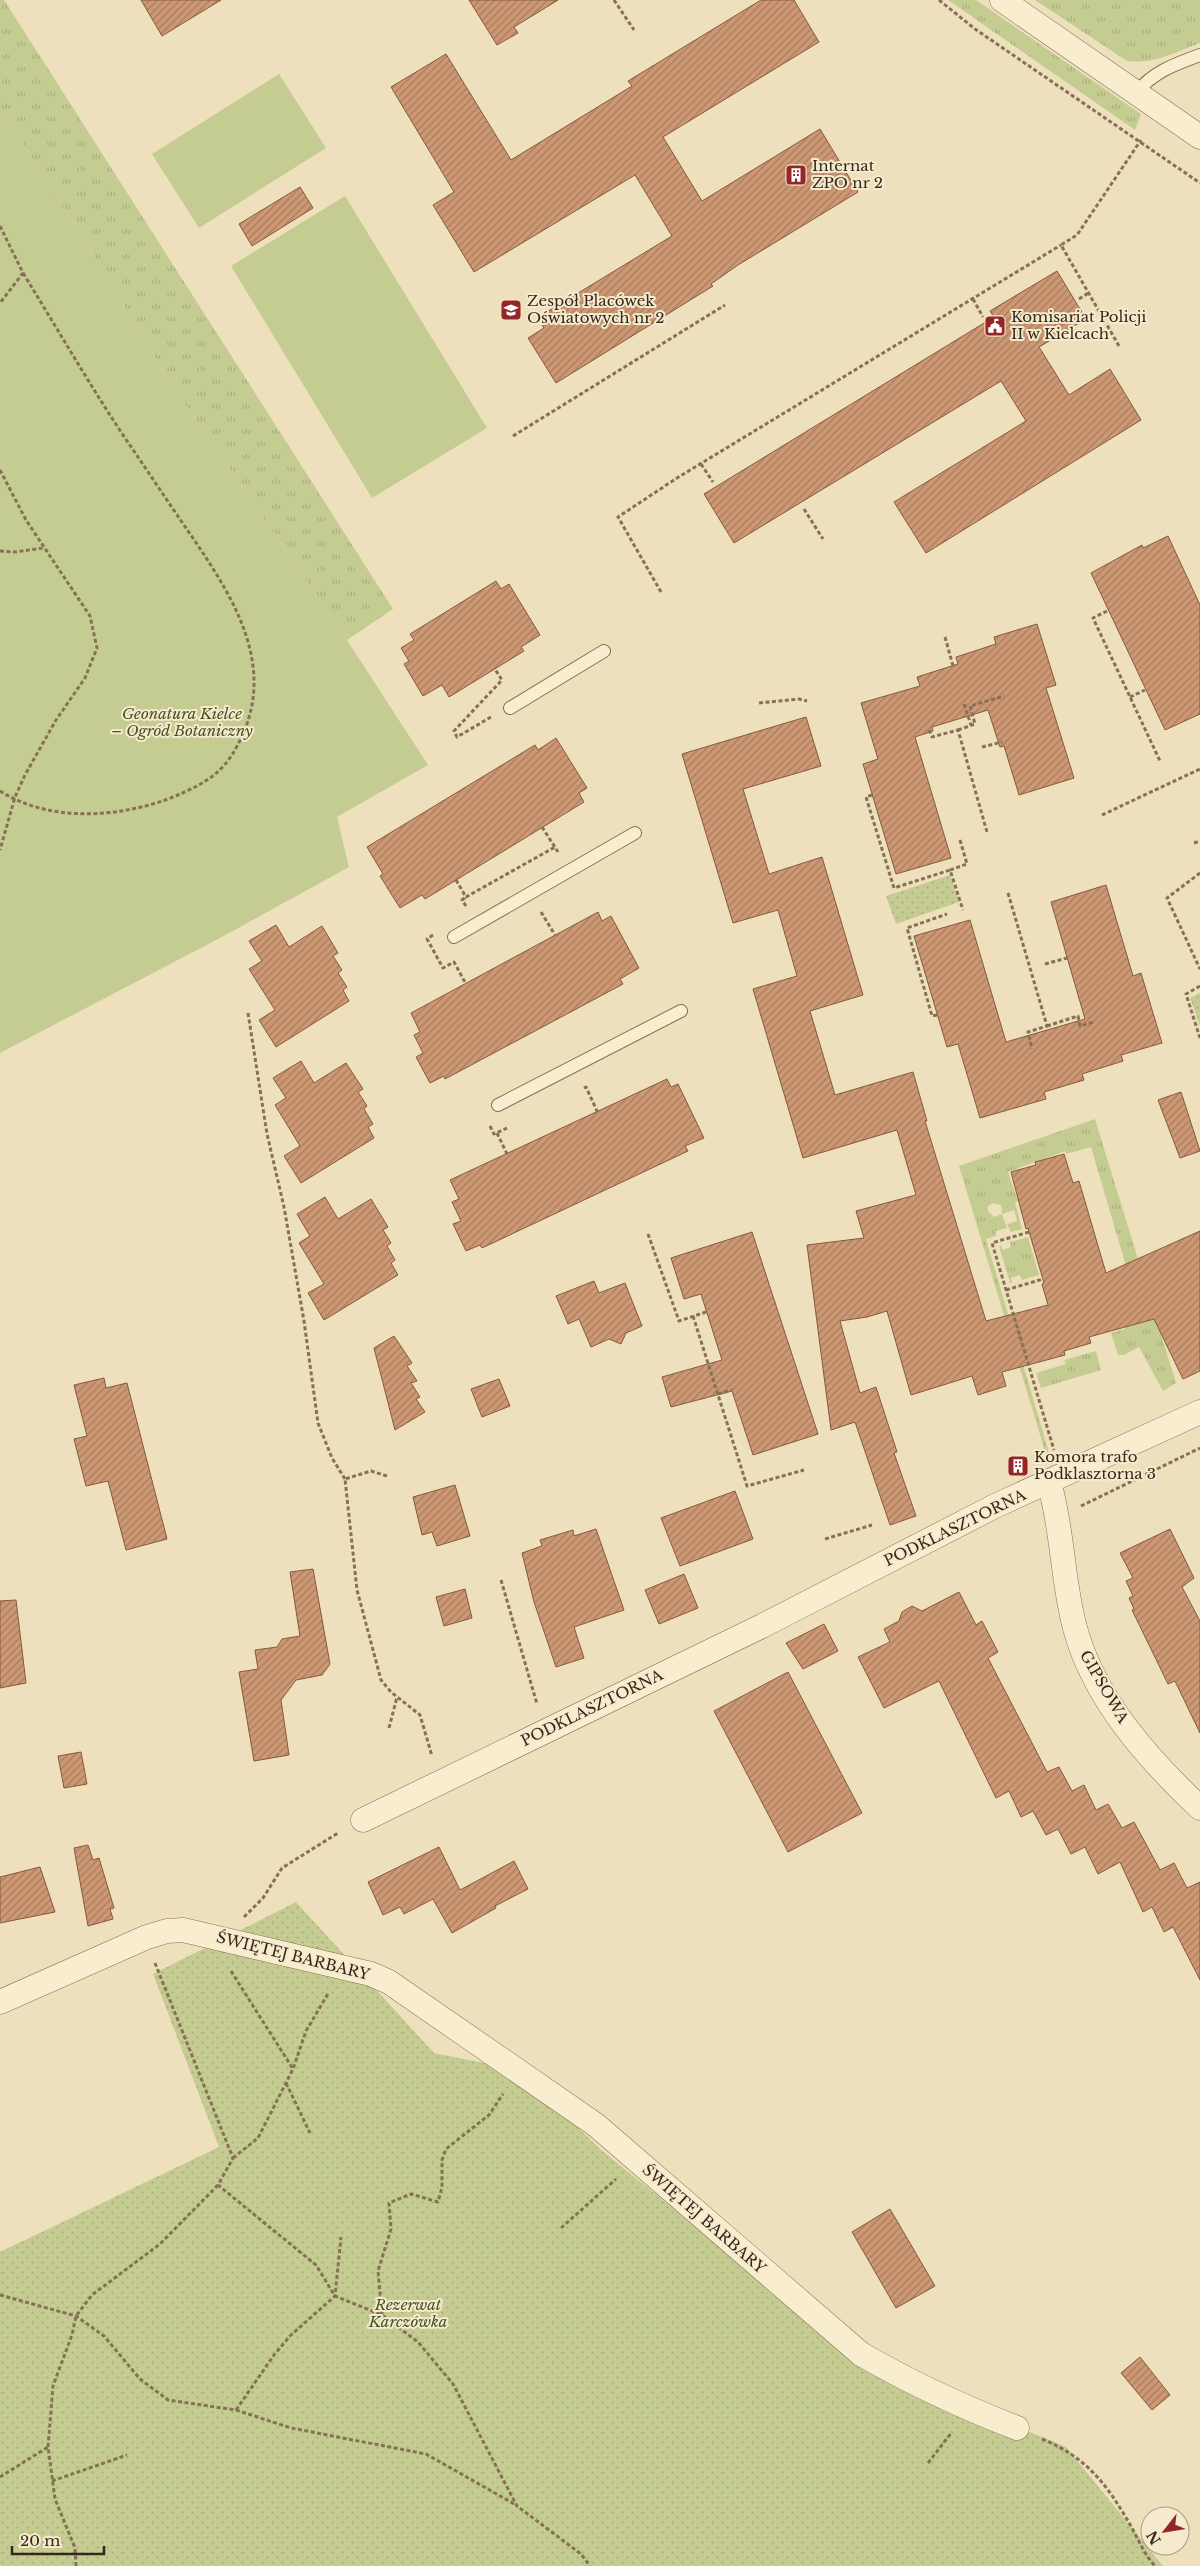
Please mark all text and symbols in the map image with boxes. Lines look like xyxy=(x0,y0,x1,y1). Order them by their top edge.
place label: Internat ZPO nr 2 xyxy=(812,156,883,192)
building icon: Internat ZPO nr 2 xyxy=(784,163,808,187)
place label: Zespół Placówek Oświatowych nr 2 xyxy=(527,291,665,327)
school or university icon: Zespół Placówek Oświatowych nr 2 xyxy=(499,298,523,322)
place label: Komisariat Policji II w Kielcach xyxy=(1011,307,1146,343)
public building icon: Komisariat Policji II w Kielcach xyxy=(983,314,1007,338)
park label: Geonatura Kielce – Ogród Botaniczny xyxy=(111,704,253,740)
place label: Komora trafo Podklasztorna 3 xyxy=(1034,1447,1156,1483)
building icon: Komora trafo Podklasztorna 3 xyxy=(1006,1454,1030,1478)
street label: PODKLASZTORNA xyxy=(881,1485,1029,1570)
street label: GIPSOWA xyxy=(1076,1647,1133,1727)
street label: PODKLASZTORNA xyxy=(518,1665,666,1750)
street label: ŚWIĘTEJ BARBARY xyxy=(214,1927,373,1984)
street label: ŚWIĘTEJ BARBARY xyxy=(639,2160,771,2278)
park label: Rezerwat Karczówka xyxy=(368,2295,447,2331)
north arrow xyxy=(1140,2506,1190,2556)
scale bar xyxy=(12,2524,105,2556)
text: N xyxy=(1143,2527,1165,2548)
text: 20 m xyxy=(20,2531,60,2550)

